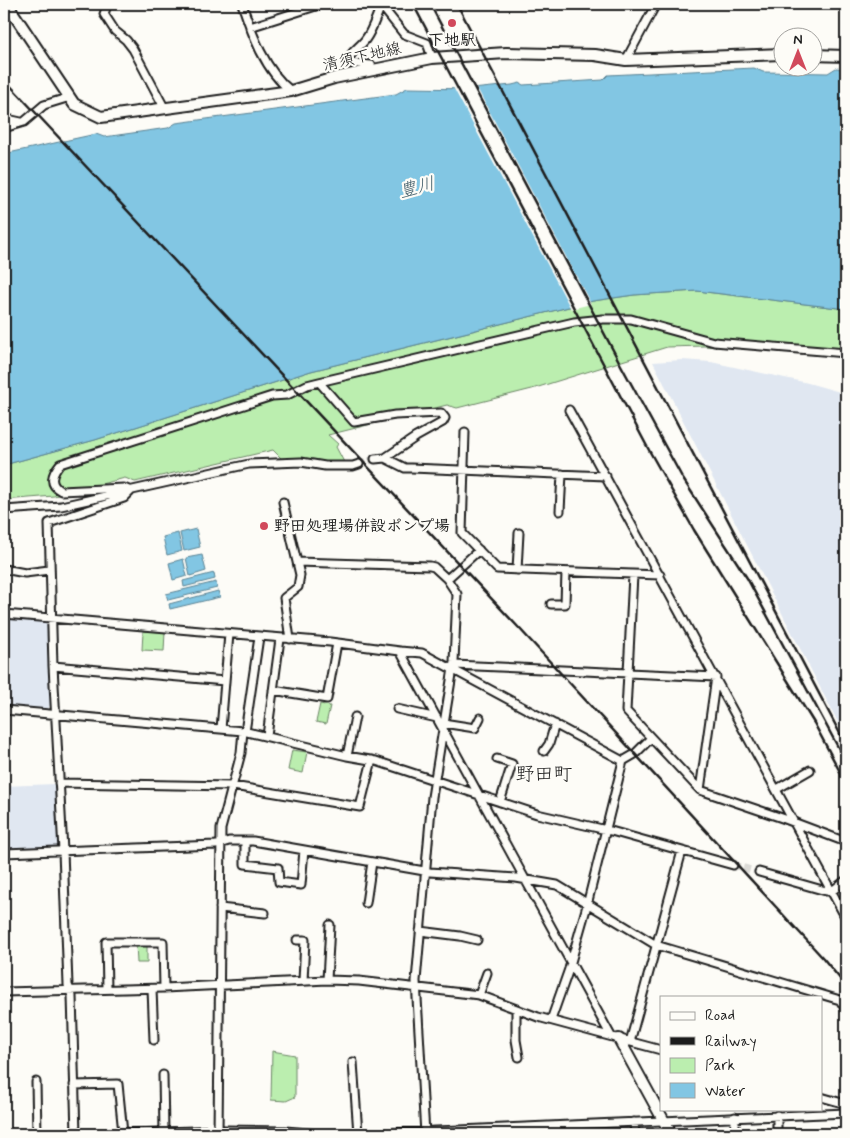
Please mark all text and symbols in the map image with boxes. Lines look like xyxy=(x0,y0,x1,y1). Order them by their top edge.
marker: 下地駅 xyxy=(446,17,458,29)
north arrow xyxy=(772,28,822,78)
place label: 下地駅 xyxy=(428,30,476,51)
text: N xyxy=(793,31,803,49)
street label: 清須下地線 xyxy=(321,38,403,76)
water label: 豊川 xyxy=(397,172,437,204)
place label: 野田処理場併設ポンプ場 xyxy=(274,516,450,537)
marker: 野田処理場併設ポンプ場 xyxy=(258,520,270,532)
district label: 野田町 xyxy=(515,762,573,787)
legend xyxy=(660,996,822,1110)
text: Road xyxy=(705,1006,735,1026)
text: Railway xyxy=(705,1032,757,1052)
text: Park xyxy=(705,1056,735,1076)
text: Water xyxy=(705,1082,745,1102)

